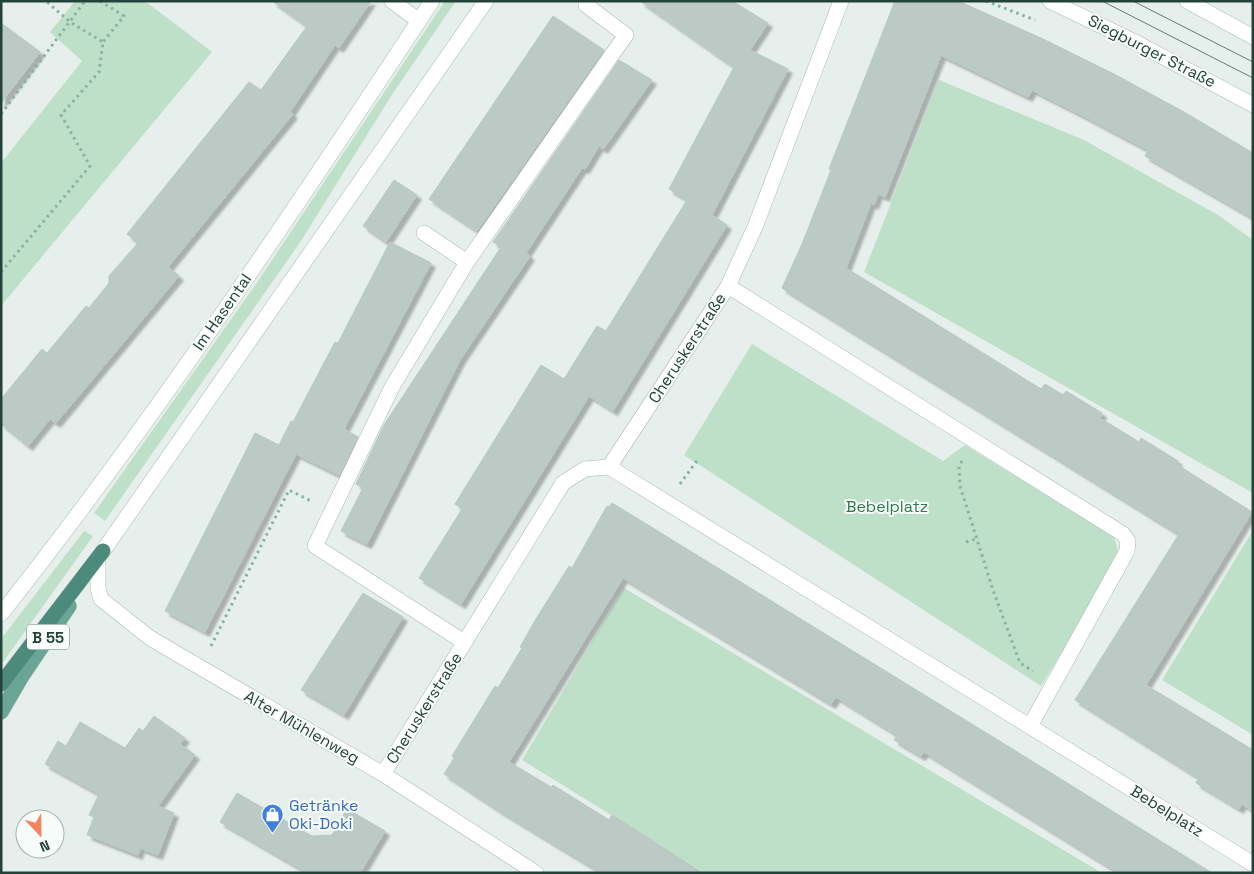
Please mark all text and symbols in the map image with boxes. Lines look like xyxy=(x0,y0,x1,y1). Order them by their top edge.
street label: Siegburger Straße xyxy=(1084,10,1220,92)
street label: Im Hasental xyxy=(188,269,256,355)
street label: Cheruskerstraße xyxy=(643,289,731,407)
park label: Bebelplatz xyxy=(846,496,928,517)
road number: B 55 xyxy=(27,624,69,650)
street label: Cheruskerstraße xyxy=(381,648,467,768)
street label: Alter Mühlenweg xyxy=(241,685,363,769)
street label: Bebelplatz xyxy=(1127,780,1207,842)
place label: Getränke Oki-Doki xyxy=(289,795,359,834)
shop icon: Getränke Oki-Doki xyxy=(261,802,285,833)
north arrow xyxy=(15,809,65,859)
text: N xyxy=(37,836,53,856)

